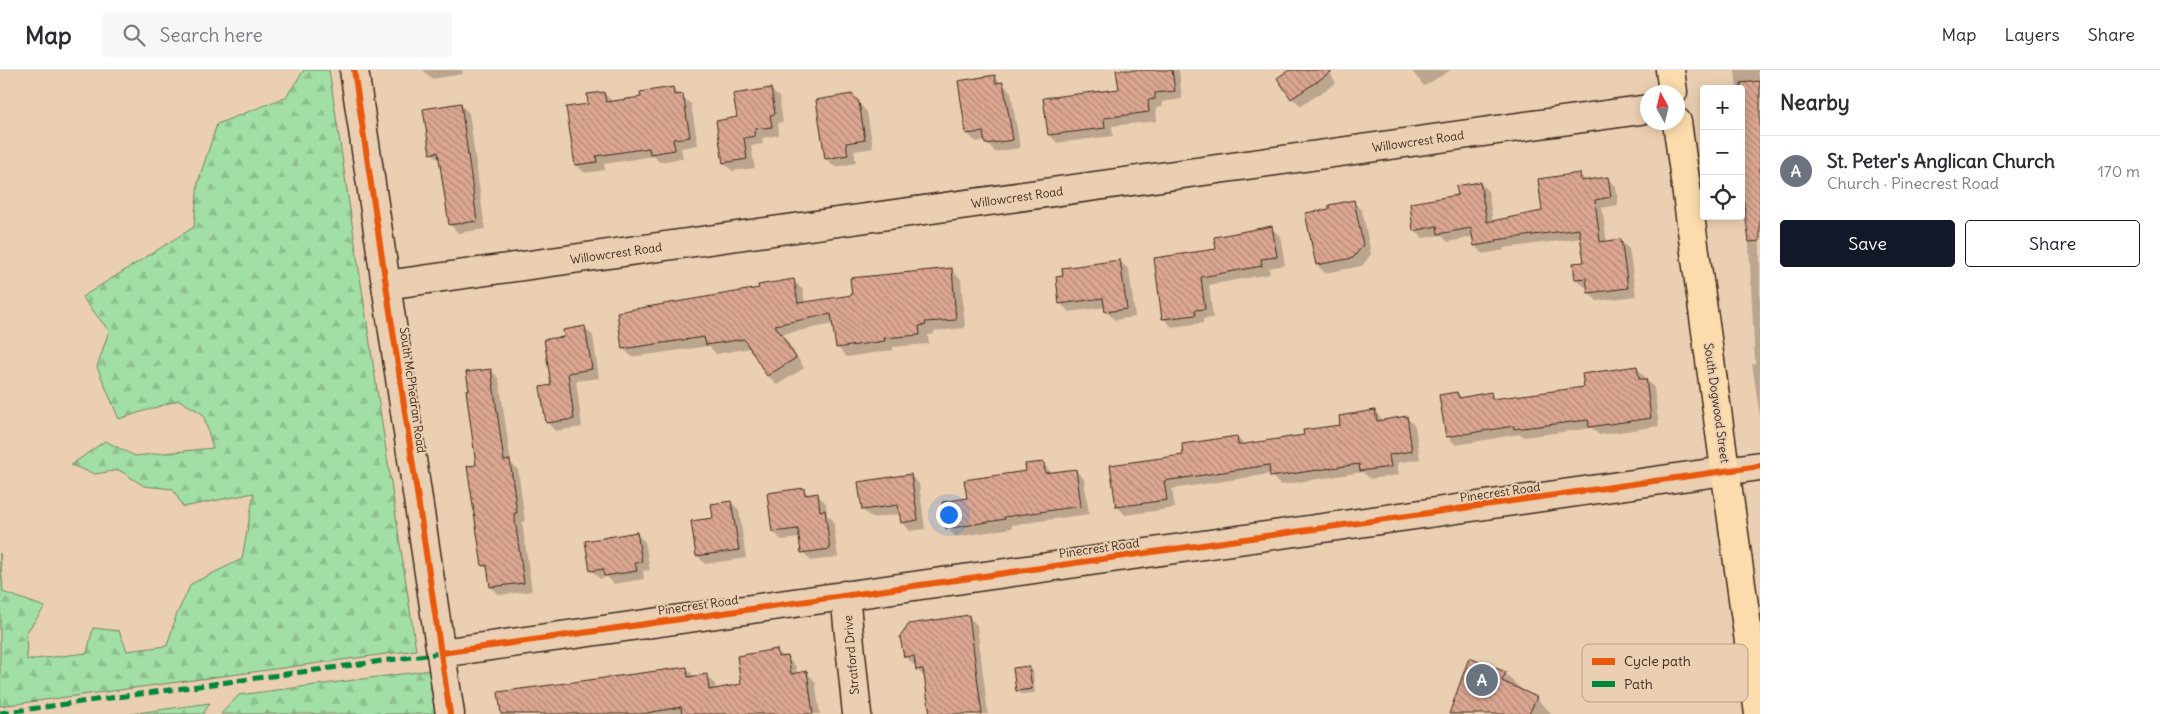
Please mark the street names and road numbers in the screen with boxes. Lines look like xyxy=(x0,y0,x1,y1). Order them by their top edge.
street label: Willowcrest Road xyxy=(1371,127,1465,155)
street label: Willowcrest Road xyxy=(970,183,1064,211)
street label: Willowcrest Road xyxy=(569,239,663,267)
street label: South McPhedran Road xyxy=(397,326,429,454)
street label: South Dogwood Street xyxy=(1701,342,1733,464)
street label: Pinecrest Road xyxy=(1459,479,1541,505)
street label: Pinecrest Road xyxy=(1058,535,1140,561)
street label: Pinecrest Road xyxy=(657,592,739,618)
street label: Stratford Drive xyxy=(840,615,862,695)

